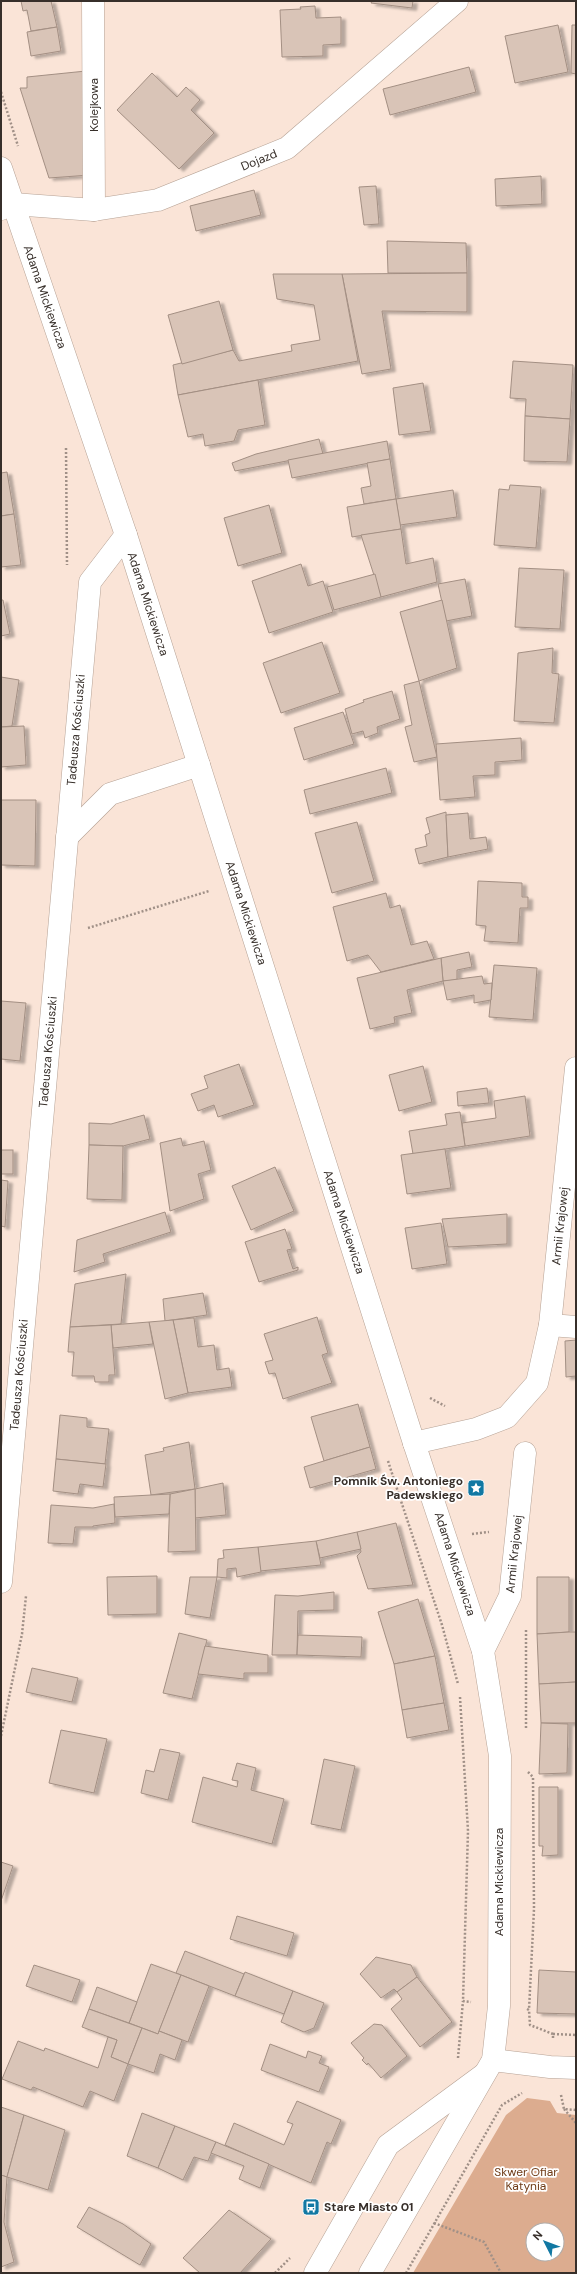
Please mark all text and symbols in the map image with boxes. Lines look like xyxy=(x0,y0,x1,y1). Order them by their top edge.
street label: Kolejkowa xyxy=(86,78,102,132)
street label: Dojazd xyxy=(238,145,280,175)
street label: Adama Mickiewicza xyxy=(20,243,70,351)
street label: Adama Mickiewicza xyxy=(124,550,172,658)
street label: Tadeusza Kościuszki xyxy=(63,674,89,786)
street label: Adama Mickiewicza xyxy=(222,859,270,967)
street label: Tadeusza Kościuszki xyxy=(35,996,61,1108)
street label: Adama Mickiewicza xyxy=(320,1168,368,1276)
street label: Armii Krajowej xyxy=(548,1186,572,1266)
street label: Tadeusza Kościuszki xyxy=(6,1319,32,1431)
place label: Pomnik Św. Antoniego Padewskiego xyxy=(334,1473,463,1503)
place icon: Pomnik Św. Antoniego Padewskiego xyxy=(466,1478,486,1498)
street label: Adama Mickiewicza xyxy=(431,1510,479,1618)
street label: Armii Krajowej xyxy=(502,1514,526,1594)
street label: Adama Mickiewicza xyxy=(491,1828,507,1936)
park label: Skwer Ofiar Katynia xyxy=(494,2164,558,2194)
bus stop icon: Stare Miasto 01 xyxy=(301,2197,321,2217)
place label: Stare Miasto 01 xyxy=(324,2199,414,2215)
north arrow xyxy=(525,2222,565,2262)
text: N xyxy=(530,2228,545,2243)

